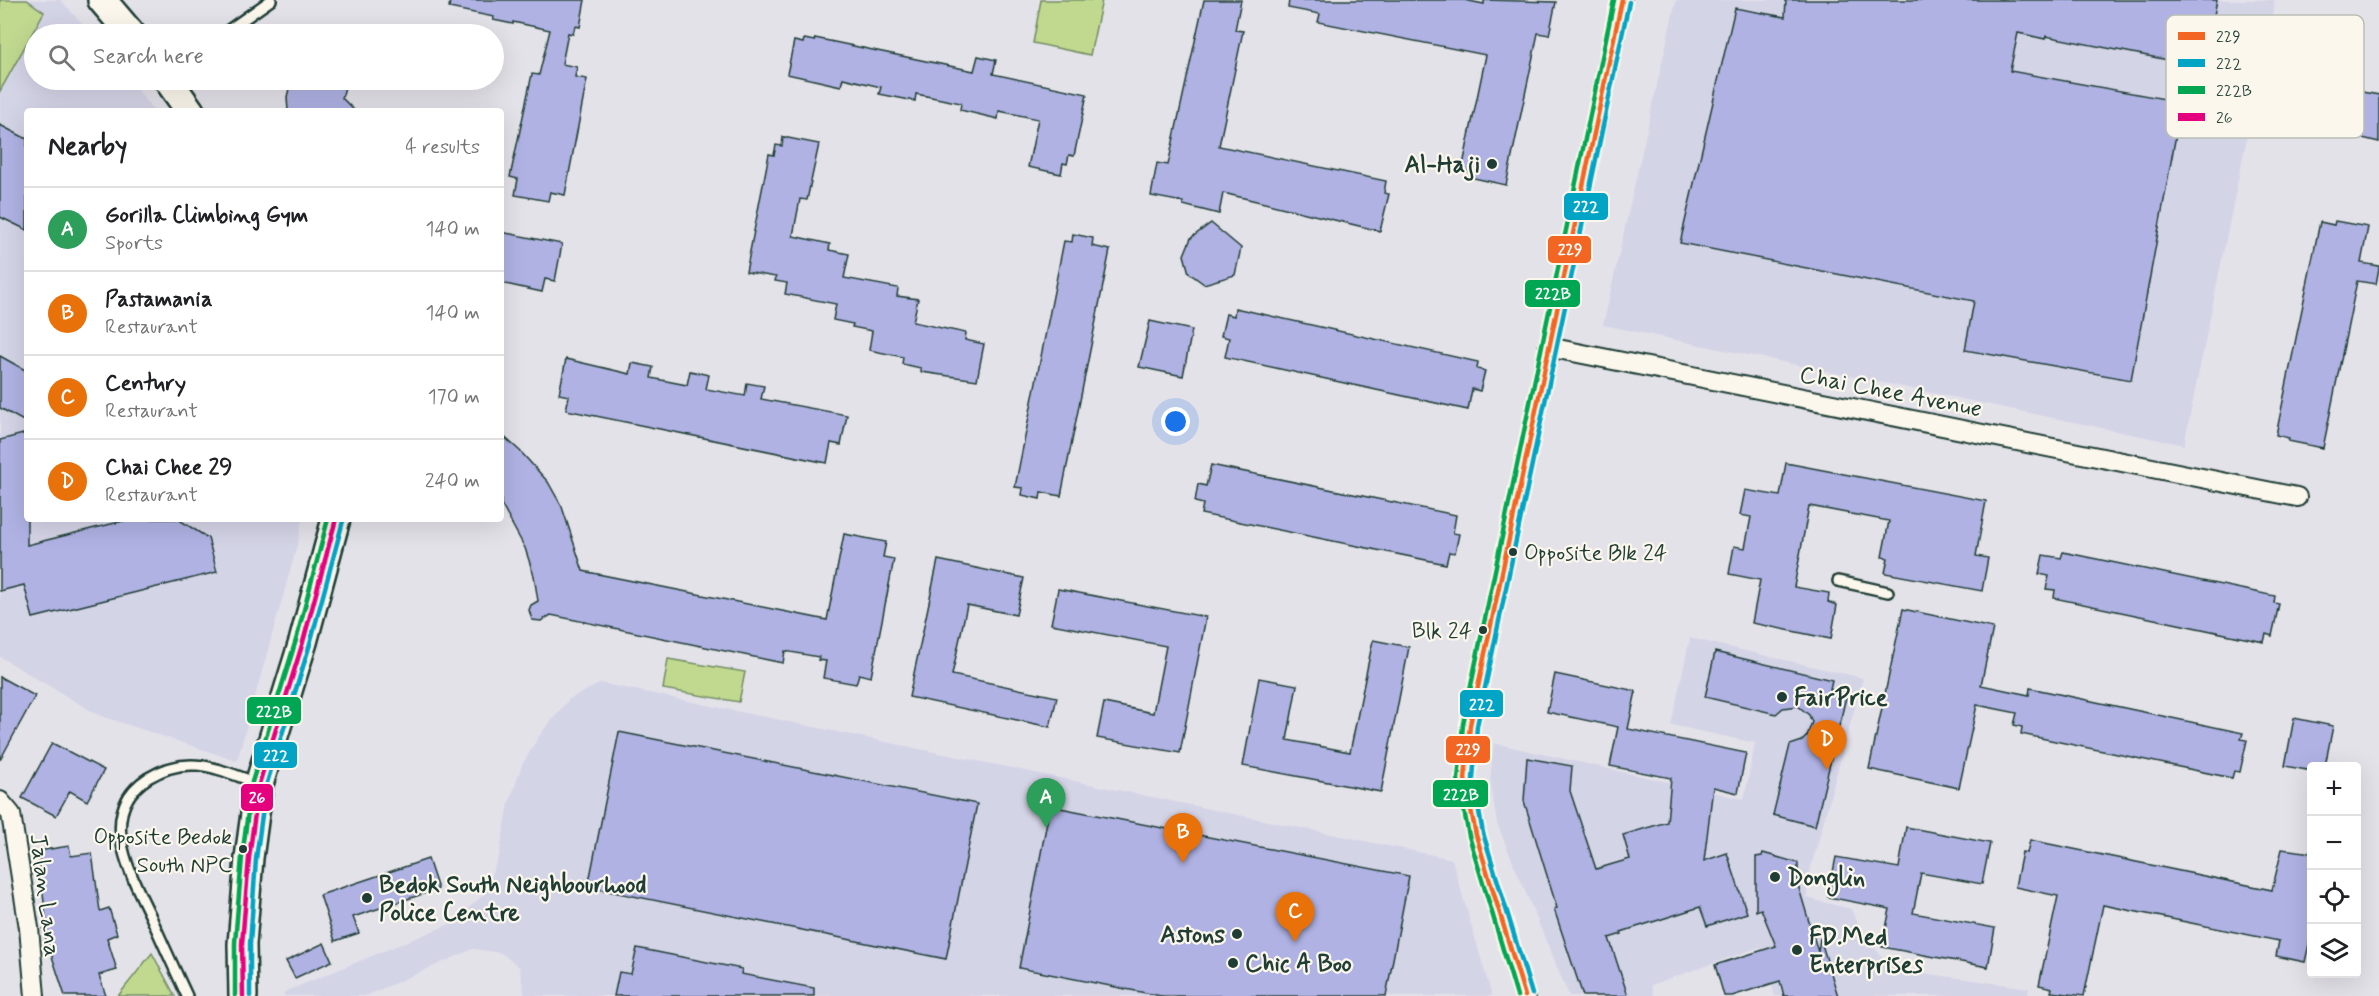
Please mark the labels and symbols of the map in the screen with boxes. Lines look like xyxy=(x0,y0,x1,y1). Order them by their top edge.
legend xyxy=(2166,15,2364,138)
text: 229 xyxy=(2216,27,2241,48)
text: 222 xyxy=(2216,54,2242,75)
text: 222B xyxy=(2216,81,2252,102)
text: 26 xyxy=(2216,108,2233,129)
place label: Al-Haji xyxy=(1405,150,1480,181)
marker: Al-Haji xyxy=(1485,157,1499,171)
line badge: 222 xyxy=(1563,192,1609,221)
text: 222 xyxy=(1573,197,1599,218)
line badge: 229 xyxy=(1547,235,1592,264)
text: 229 xyxy=(1558,240,1582,261)
line badge: 222B xyxy=(1524,279,1581,308)
text: 222B xyxy=(1535,284,1571,305)
street label: Chai Chee Avenue xyxy=(1797,360,1985,425)
your location xyxy=(1161,407,1190,436)
place label: Opposite Blk 24 xyxy=(1524,540,1667,568)
marker: Opposite Blk 24 xyxy=(1507,546,1519,558)
place label: Blk 24 xyxy=(1412,618,1472,646)
marker: Blk 24 xyxy=(1477,624,1489,636)
place label: FairPrice xyxy=(1794,683,1888,714)
line badge: 222 xyxy=(1459,689,1504,718)
marker: FairPrice xyxy=(1775,690,1789,704)
text: 222 xyxy=(1469,695,1495,716)
line badge: 222B xyxy=(246,696,302,725)
text: 222B xyxy=(256,702,292,723)
pin: D xyxy=(1808,720,1846,770)
line badge: 229 xyxy=(1445,735,1491,764)
text: 229 xyxy=(1456,740,1480,761)
line badge: 222 xyxy=(253,741,298,769)
text: 222 xyxy=(263,746,289,767)
pin: A xyxy=(1026,778,1066,828)
line badge: 222B xyxy=(1432,779,1489,808)
line badge: 26 xyxy=(240,783,274,812)
text: 222B xyxy=(1443,785,1479,806)
text: 26 xyxy=(249,788,265,809)
pin: B xyxy=(1164,814,1202,863)
place label: Opposite Bedok South NPC xyxy=(93,824,232,880)
street label: Jalan Lana xyxy=(22,832,67,959)
marker: Opposite Bedok South NPC xyxy=(237,843,249,855)
place label: Donglin xyxy=(1787,863,1865,897)
place label: Bedok South Neighbourhood Police Centre xyxy=(379,870,647,929)
marker: Donglin xyxy=(1768,870,1782,884)
marker: Bedok South Neighbourhood Police Centre xyxy=(360,891,374,905)
pin: C xyxy=(1276,892,1314,942)
place label: Astons xyxy=(1160,920,1225,951)
place label: FD.Med Enterprises xyxy=(1809,922,1924,981)
marker: Astons xyxy=(1230,927,1244,941)
marker: FD.Med Enterprises xyxy=(1790,943,1804,957)
place label: Chic A Boo xyxy=(1245,949,1352,980)
marker: Chic A Boo xyxy=(1226,956,1240,970)

